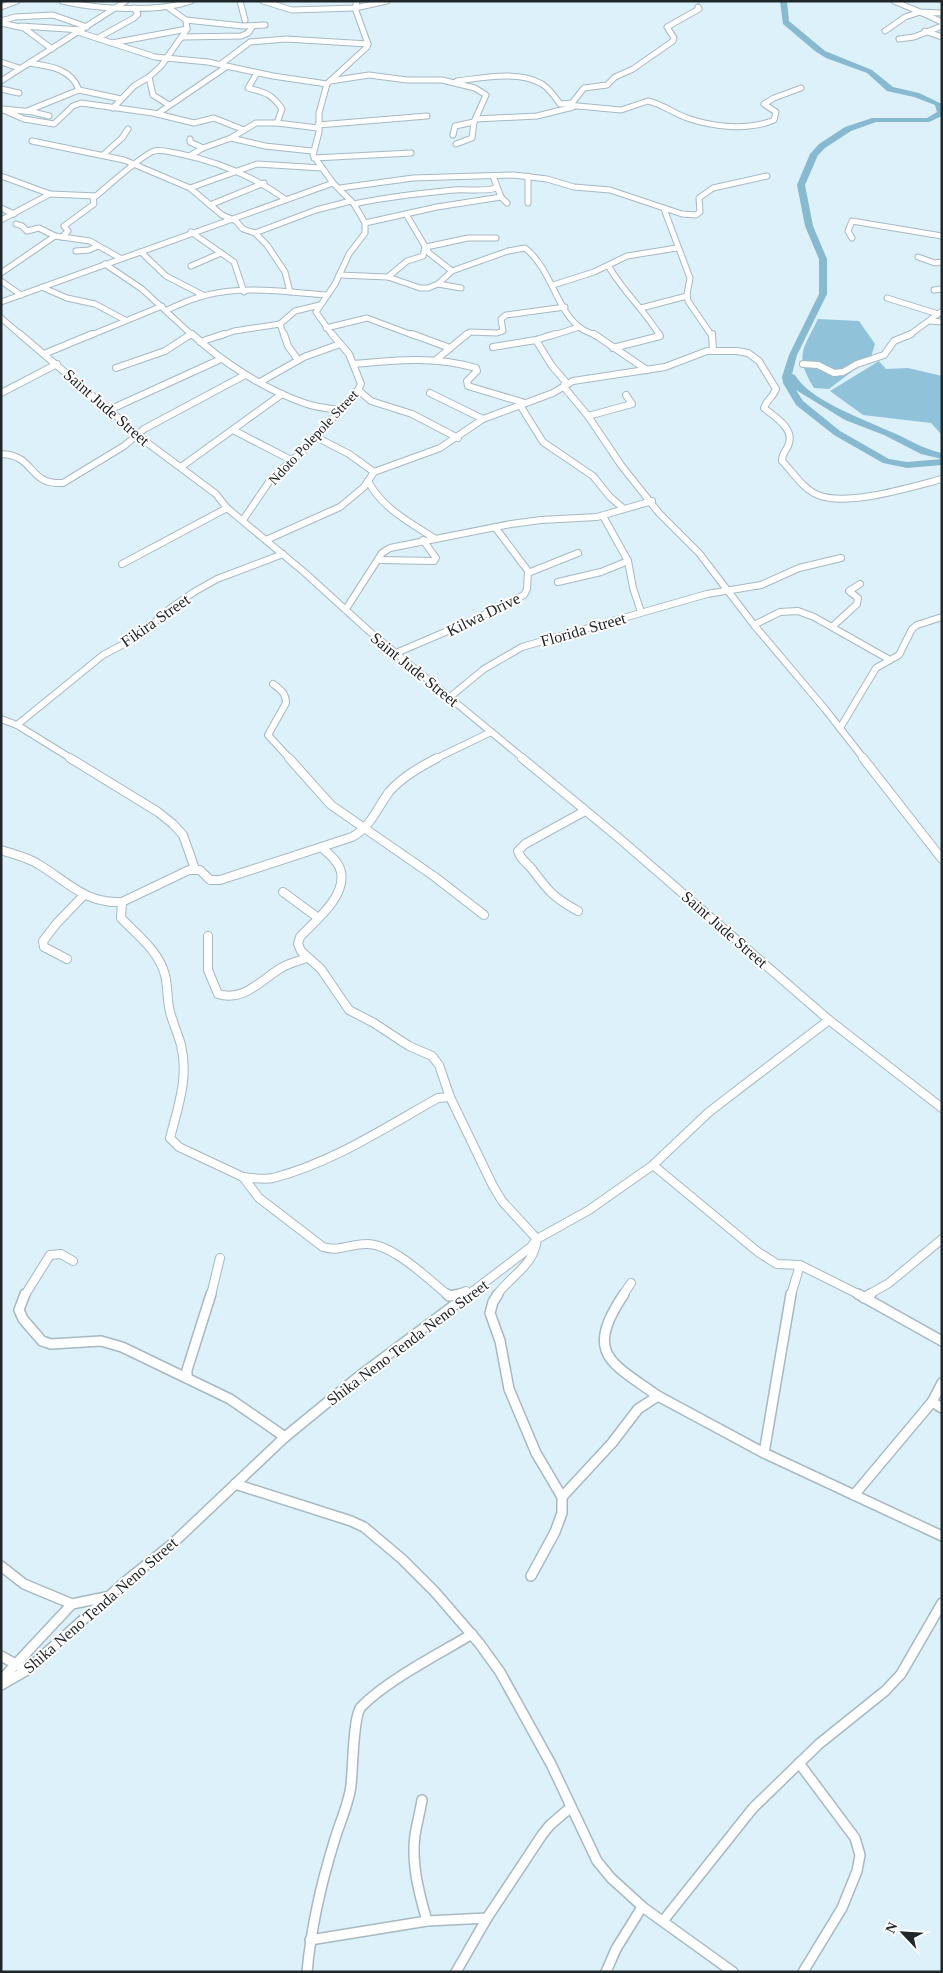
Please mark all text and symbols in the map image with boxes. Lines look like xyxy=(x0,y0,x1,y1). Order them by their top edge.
street label: Saint Jude Street xyxy=(61,366,153,449)
street label: Ndoto Polepole Street xyxy=(266,387,361,488)
street label: Kilwa Drive xyxy=(444,589,523,640)
street label: Fikira Street xyxy=(118,590,193,650)
street label: Florida Street xyxy=(539,609,628,650)
street label: Saint Jude Street xyxy=(368,629,462,710)
street label: Saint Jude Street xyxy=(679,888,771,971)
street label: Shika Neno Tenda Neno Street xyxy=(323,1276,492,1409)
street label: Shika Neno Tenda Neno Street xyxy=(20,1534,181,1677)
north arrow xyxy=(878,1908,928,1958)
text: N xyxy=(883,1920,901,1935)

